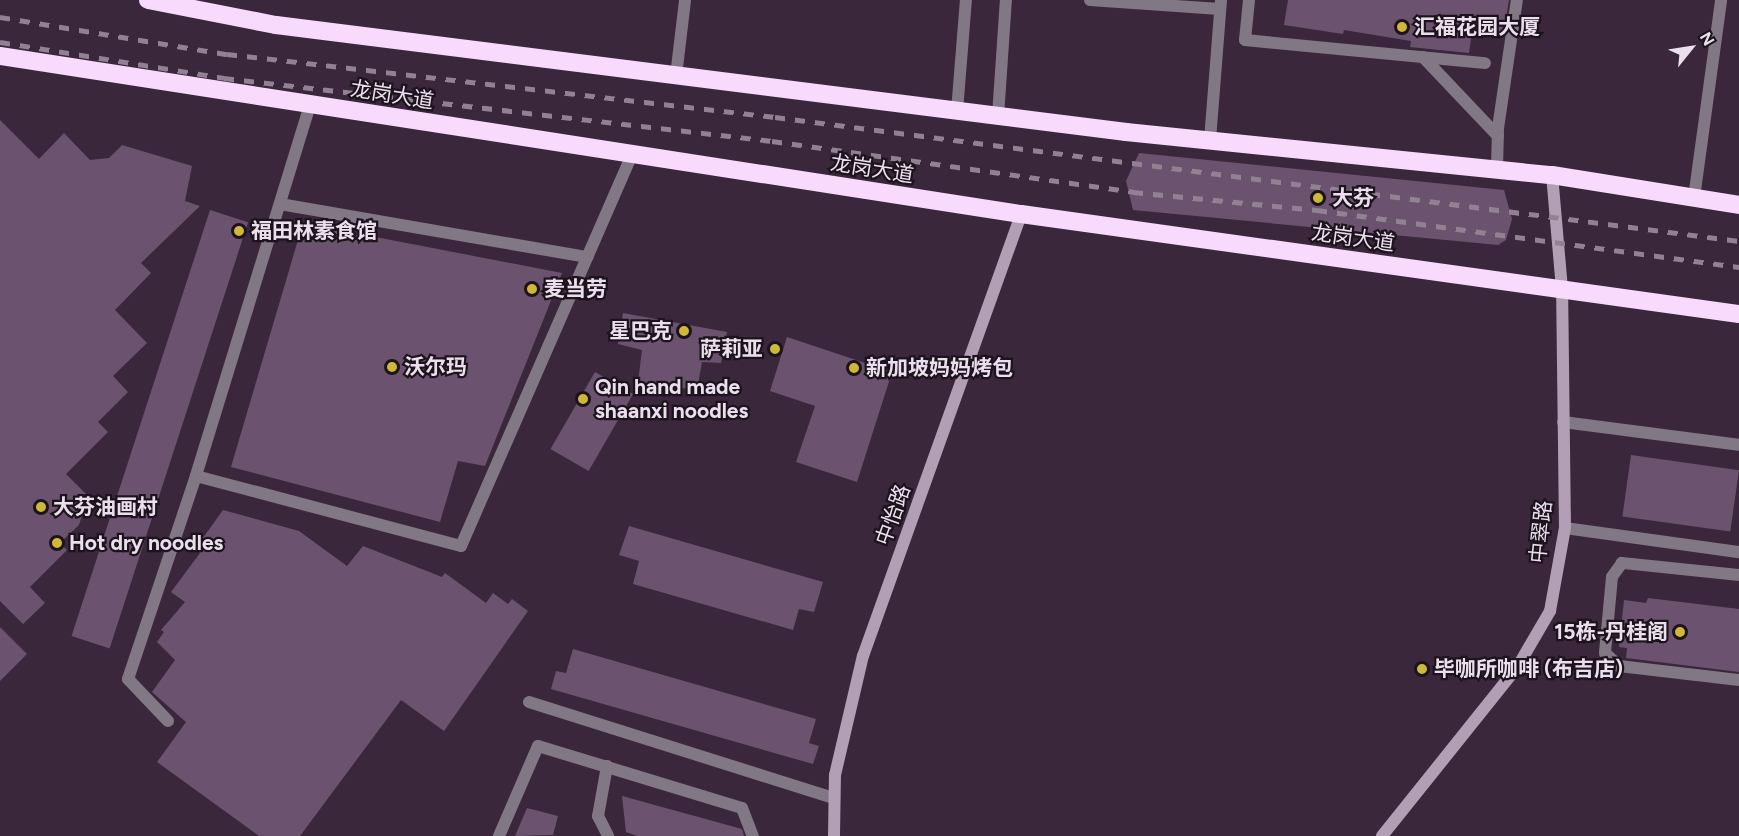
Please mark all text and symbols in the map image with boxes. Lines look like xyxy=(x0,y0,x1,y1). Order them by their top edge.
place label: 汇福花园大厦 xyxy=(1414,14,1540,40)
north arrow xyxy=(1661,18,1721,78)
marker: 汇福花园大厦 xyxy=(1395,20,1409,34)
text: N xyxy=(1696,29,1718,49)
street label: 龙岗大道 xyxy=(349,76,435,114)
street label: 龙岗大道 xyxy=(829,150,915,188)
place label: 大芬 xyxy=(1332,185,1374,211)
marker: 大芬 xyxy=(1309,189,1327,207)
place label: 福田林素食馆 xyxy=(251,218,377,244)
street label: 龙岗大道 xyxy=(1310,220,1396,256)
marker: 福田林素食馆 xyxy=(232,224,246,238)
place label: 麦当劳 xyxy=(544,276,607,302)
marker: 麦当劳 xyxy=(525,282,539,296)
place label: 星巴克 xyxy=(609,318,672,344)
marker: 星巴克 xyxy=(677,324,691,338)
place label: 萨莉亚 xyxy=(700,336,763,362)
marker: 萨莉亚 xyxy=(768,342,782,356)
place label: 沃尔玛 xyxy=(404,354,467,380)
place label: 新加坡妈妈烤包 xyxy=(866,355,1013,381)
marker: 沃尔玛 xyxy=(385,360,399,374)
marker: 新加坡妈妈烤包 xyxy=(847,361,861,375)
place label: Qin hand made shaanxi noodles xyxy=(595,374,748,424)
marker: Qin hand made shaanxi noodles xyxy=(576,392,590,406)
street label: 中怡路 xyxy=(870,481,916,549)
place label: 大芬油画村 xyxy=(53,494,158,520)
street label: 中翠路 xyxy=(1525,499,1557,565)
marker: 大芬油画村 xyxy=(34,500,48,514)
place label: Hot dry noodles xyxy=(69,530,223,556)
marker: Hot dry noodles xyxy=(50,536,64,550)
place label: 15栋-丹桂阁 xyxy=(1554,619,1668,645)
marker: 15栋-丹桂阁 xyxy=(1673,625,1687,639)
place label: 毕咖所咖啡 (布吉店) xyxy=(1434,656,1623,682)
marker: 毕咖所咖啡 (布吉店) xyxy=(1415,662,1429,676)

